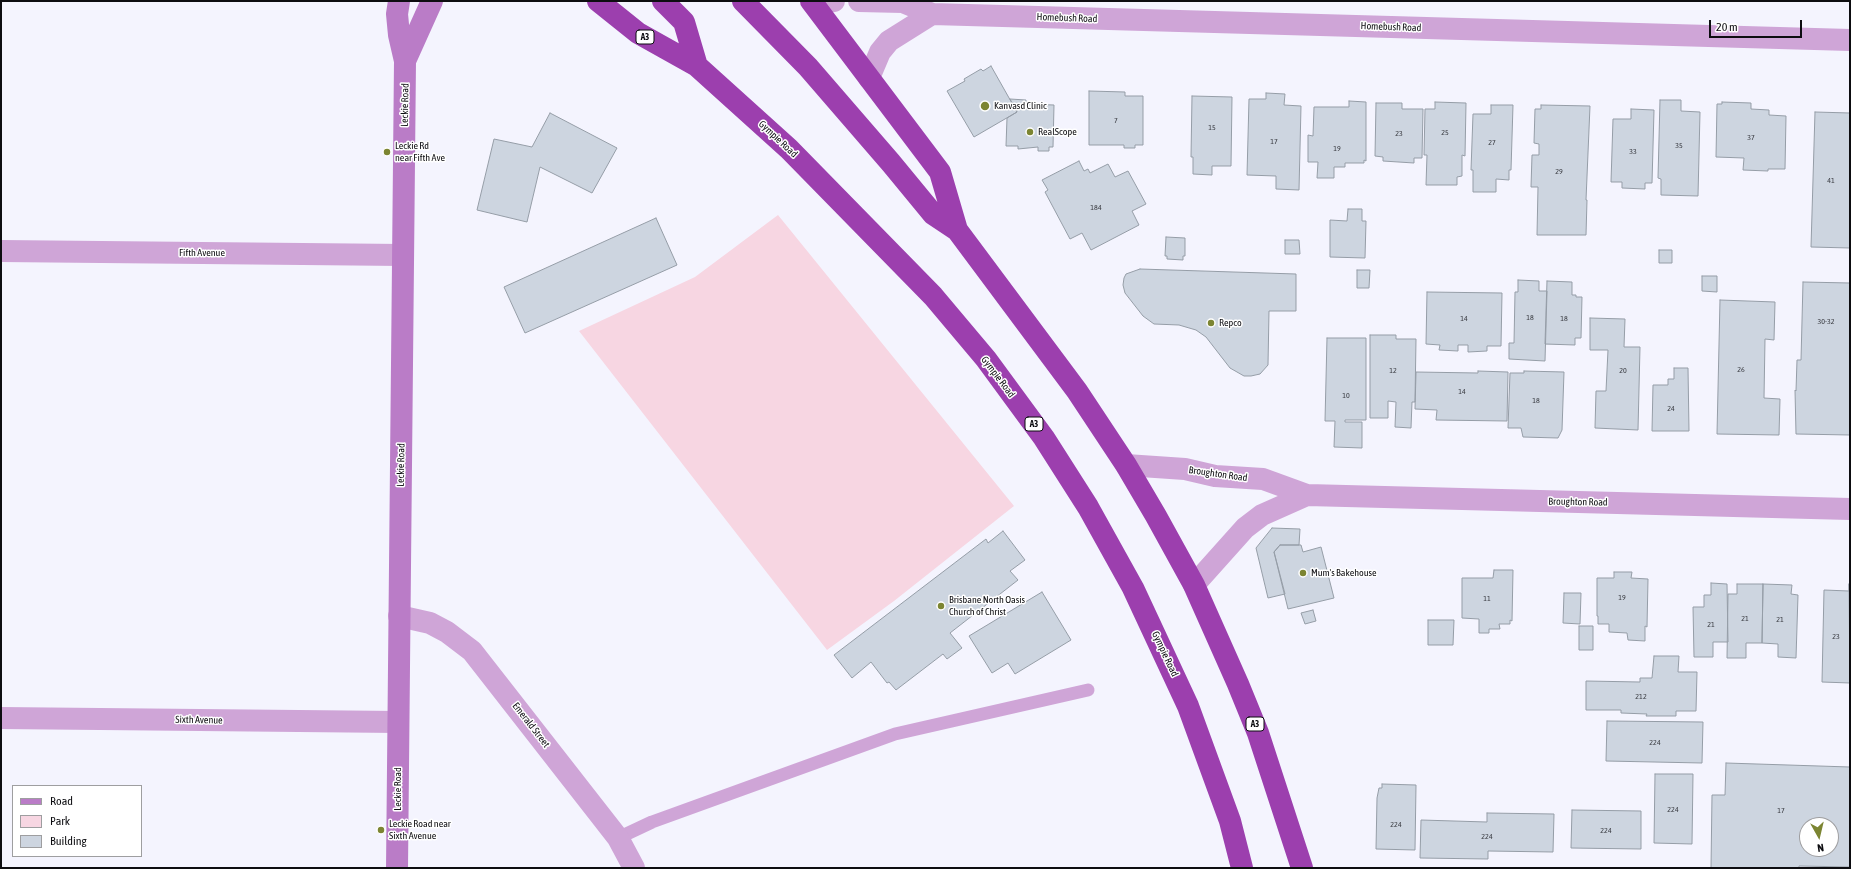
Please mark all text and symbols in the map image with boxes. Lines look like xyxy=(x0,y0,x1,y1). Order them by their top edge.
street label: Homebush Road xyxy=(1036,11,1098,25)
scale bar xyxy=(1711,12,1804,38)
street label: Homebush Road xyxy=(1360,20,1422,34)
text: 20 m xyxy=(1716,20,1738,34)
road number: A3 xyxy=(636,30,654,44)
street label: Leckie Road xyxy=(399,83,411,127)
marker: Kanvasd Clinic xyxy=(979,100,991,112)
place label: Kanvasd Clinic xyxy=(994,100,1047,112)
house number: 7 xyxy=(1114,115,1118,125)
street label: Gympie Road xyxy=(756,118,800,160)
house number: 15 xyxy=(1208,122,1216,132)
place label: RealScope xyxy=(1038,126,1077,138)
marker: RealScope xyxy=(1025,127,1035,137)
house number: 25 xyxy=(1441,127,1449,137)
house number: 23 xyxy=(1395,128,1403,138)
house number: 37 xyxy=(1747,132,1755,142)
house number: 17 xyxy=(1270,136,1278,146)
house number: 27 xyxy=(1488,137,1496,147)
place label: Leckie Rd near Fifth Ave xyxy=(395,140,445,164)
house number: 35 xyxy=(1675,140,1683,150)
house number: 19 xyxy=(1333,143,1341,153)
house number: 33 xyxy=(1629,146,1637,156)
marker: Leckie Rd near Fifth Ave xyxy=(382,147,392,157)
house number: 29 xyxy=(1555,166,1563,176)
house number: 41 xyxy=(1827,175,1835,185)
house number: 184 xyxy=(1090,202,1102,212)
street label: Fifth Avenue xyxy=(179,247,225,259)
house number: 18 xyxy=(1526,312,1534,322)
house number: 14 xyxy=(1460,313,1468,323)
house number: 18 xyxy=(1560,313,1568,323)
house number: 30-32 xyxy=(1817,316,1835,326)
place label: Repco xyxy=(1219,317,1242,329)
marker: Repco xyxy=(1206,318,1216,328)
street label: Gympie Road xyxy=(979,354,1017,400)
house number: 26 xyxy=(1737,364,1745,374)
house number: 12 xyxy=(1389,365,1397,375)
house number: 20 xyxy=(1619,365,1627,375)
house number: 14 xyxy=(1458,386,1466,396)
house number: 10 xyxy=(1342,390,1350,400)
house number: 18 xyxy=(1532,395,1540,405)
house number: 24 xyxy=(1667,403,1675,413)
road number: A3 xyxy=(1025,417,1043,431)
street label: Leckie Road xyxy=(395,443,407,487)
street label: Broughton Road xyxy=(1188,464,1248,484)
street label: Broughton Road xyxy=(1548,495,1608,509)
place label: Mum's Bakehouse xyxy=(1311,567,1377,579)
marker: Mum's Bakehouse xyxy=(1298,568,1308,578)
house number: 19 xyxy=(1618,592,1626,602)
house number: 11 xyxy=(1483,593,1491,603)
place label: Brisbane North Oasis Church of Christ xyxy=(949,594,1025,618)
marker: Brisbane North Oasis Church of Christ xyxy=(936,601,946,611)
house number: 21 xyxy=(1741,613,1749,623)
house number: 21 xyxy=(1776,614,1784,624)
house number: 21 xyxy=(1707,619,1715,629)
street label: Gympie Road xyxy=(1149,629,1181,679)
house number: 23 xyxy=(1832,631,1840,641)
house number: 212 xyxy=(1635,691,1647,701)
street label: Emerald Street xyxy=(510,700,552,750)
street label: Sixth Avenue xyxy=(175,714,223,726)
road number: A3 xyxy=(1246,717,1264,731)
house number: 224 xyxy=(1649,737,1661,747)
street label: Leckie Road xyxy=(392,767,404,811)
legend xyxy=(12,785,142,857)
text: Road xyxy=(50,794,73,808)
house number: 224 xyxy=(1667,804,1679,814)
house number: 17 xyxy=(1777,805,1785,815)
text: Park xyxy=(50,814,70,828)
north arrow xyxy=(1799,817,1839,857)
place label: Leckie Road near Sixth Avenue xyxy=(389,818,451,842)
house number: 224 xyxy=(1390,819,1402,829)
marker: Leckie Road near Sixth Avenue xyxy=(376,825,386,835)
house number: 224 xyxy=(1600,825,1612,835)
house number: 224 xyxy=(1481,831,1493,841)
text: Building xyxy=(50,834,87,848)
text: N xyxy=(1816,841,1825,854)

